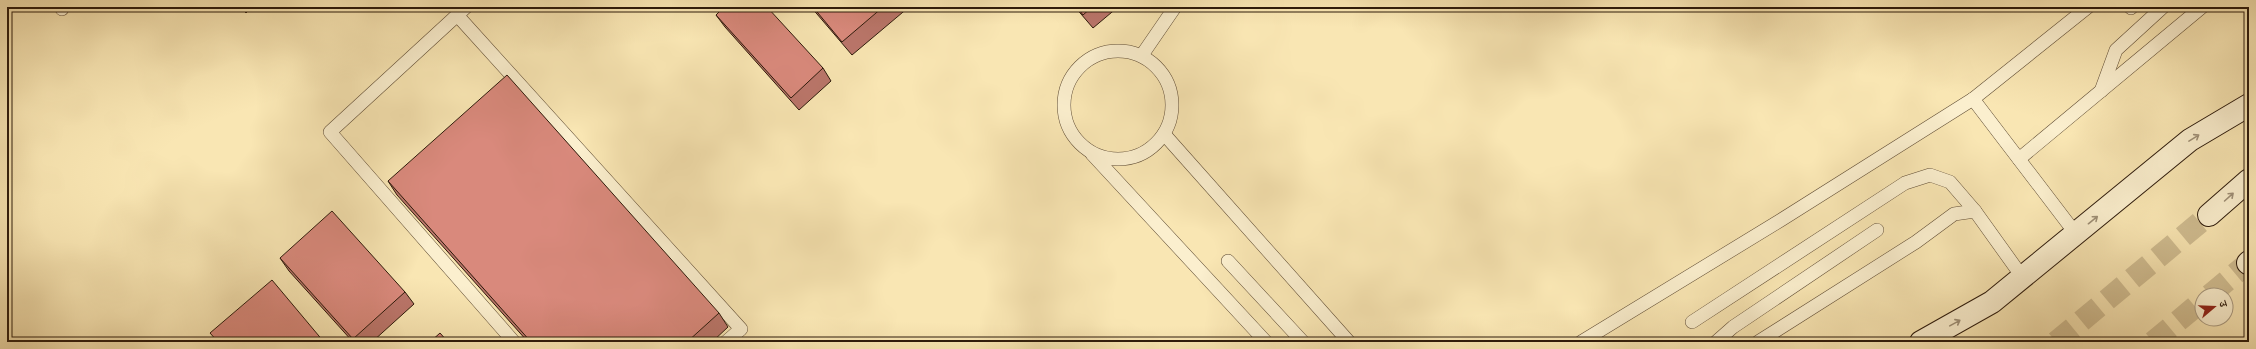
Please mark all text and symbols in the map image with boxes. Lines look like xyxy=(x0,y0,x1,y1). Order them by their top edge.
one-way arrow xyxy=(2188,134,2199,143)
one-way arrow xyxy=(2224,193,2234,202)
one-way arrow xyxy=(2087,216,2098,225)
north arrow xyxy=(2194,287,2234,327)
text: उ xyxy=(2216,298,2231,310)
one-way arrow xyxy=(1949,319,1961,326)

